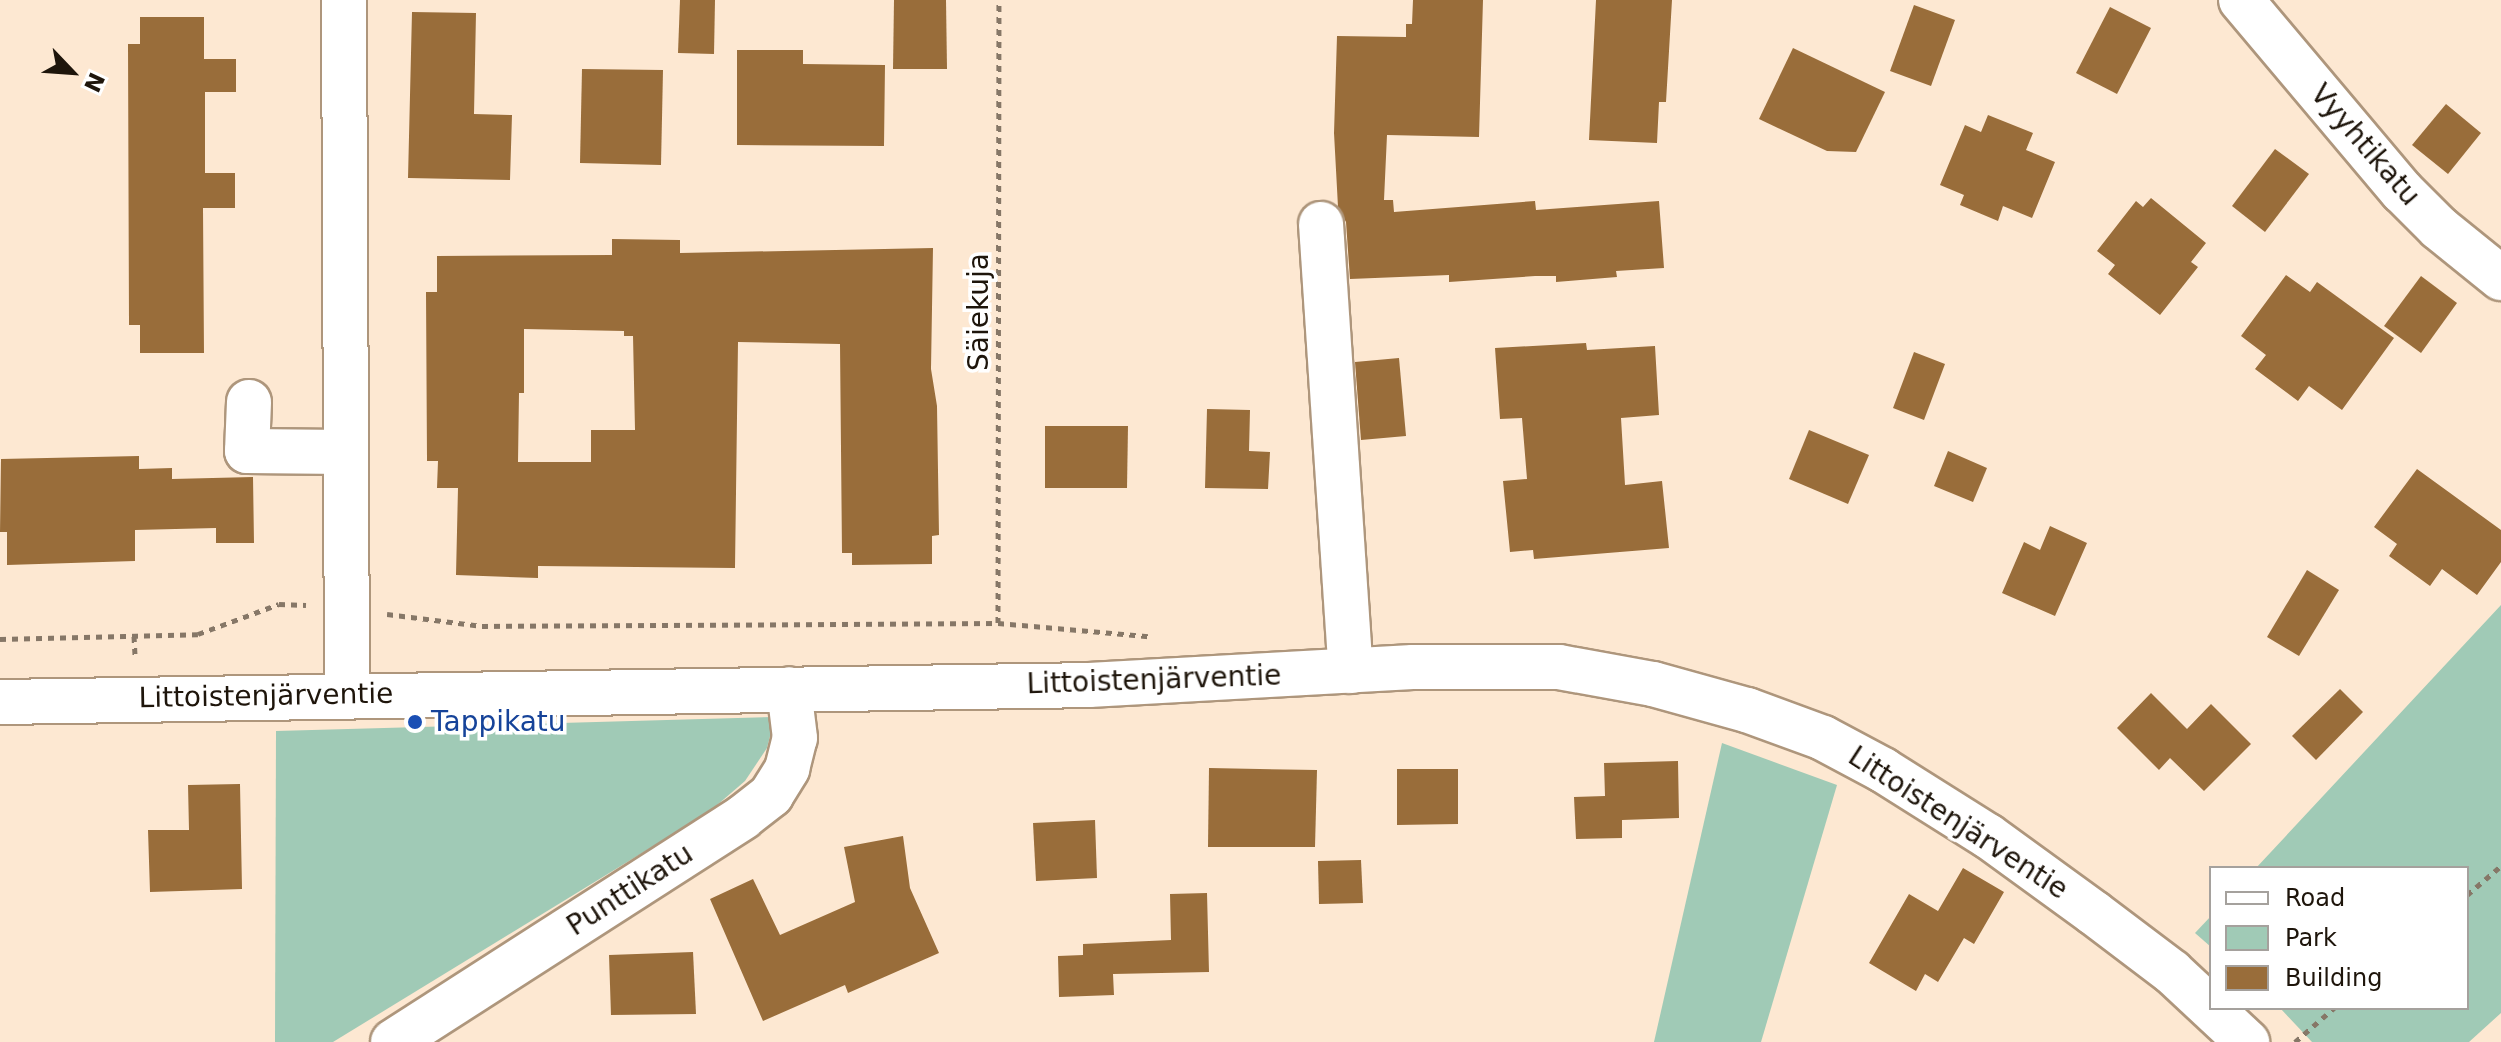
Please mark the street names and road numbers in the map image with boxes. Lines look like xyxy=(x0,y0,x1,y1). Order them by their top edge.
street label: Vyyhtikatu xyxy=(2303,78,2427,212)
street label: Säiekuja xyxy=(962,253,996,371)
street label: Littoistenjärventie xyxy=(1026,659,1282,701)
street label: Littoistenjärventie xyxy=(138,677,394,715)
street label: Littoistenjärventie xyxy=(1842,740,2074,906)
street label: Punttikatu xyxy=(561,837,699,943)

